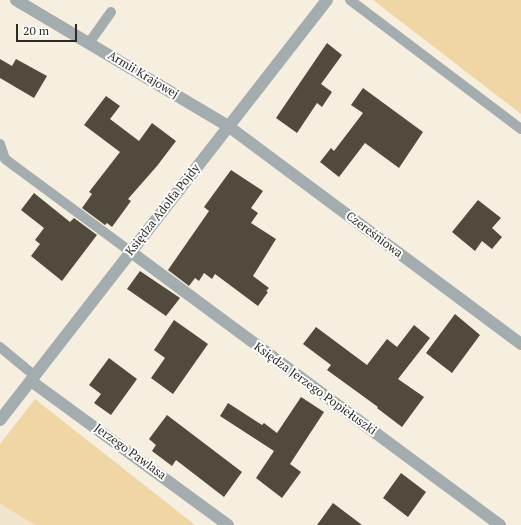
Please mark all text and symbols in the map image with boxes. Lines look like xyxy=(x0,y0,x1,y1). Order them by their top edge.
scale bar xyxy=(18,16,79,42)
text: 20 m xyxy=(23,23,49,38)
street label: Armii Krajowej xyxy=(105,48,181,102)
street label: Księdza Adolfa Pojdy xyxy=(123,161,203,259)
street label: Czereśniowa xyxy=(343,209,405,261)
street label: Księdza Jerzego Popiełuszki xyxy=(251,340,379,438)
street label: Jerzego Pawlasa xyxy=(91,421,169,483)

